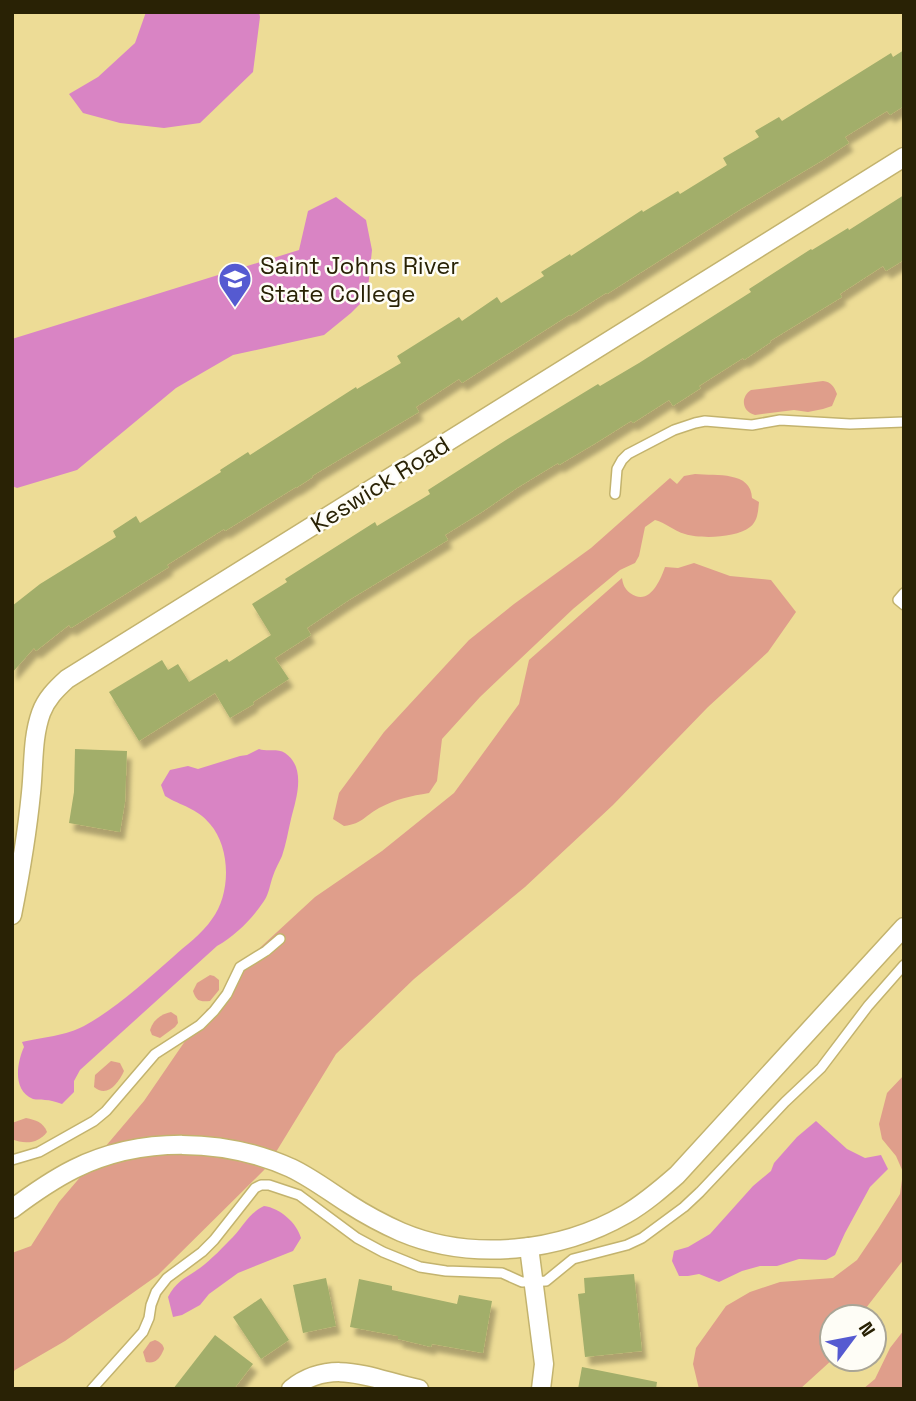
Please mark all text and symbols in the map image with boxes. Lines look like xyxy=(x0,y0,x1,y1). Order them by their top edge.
place label: Saint Johns River State College xyxy=(260,250,459,309)
school or university icon: Saint Johns River State College xyxy=(216,260,254,309)
street label: Keswick Road xyxy=(305,429,455,539)
north arrow xyxy=(818,1303,888,1373)
text: N xyxy=(853,1317,881,1341)

